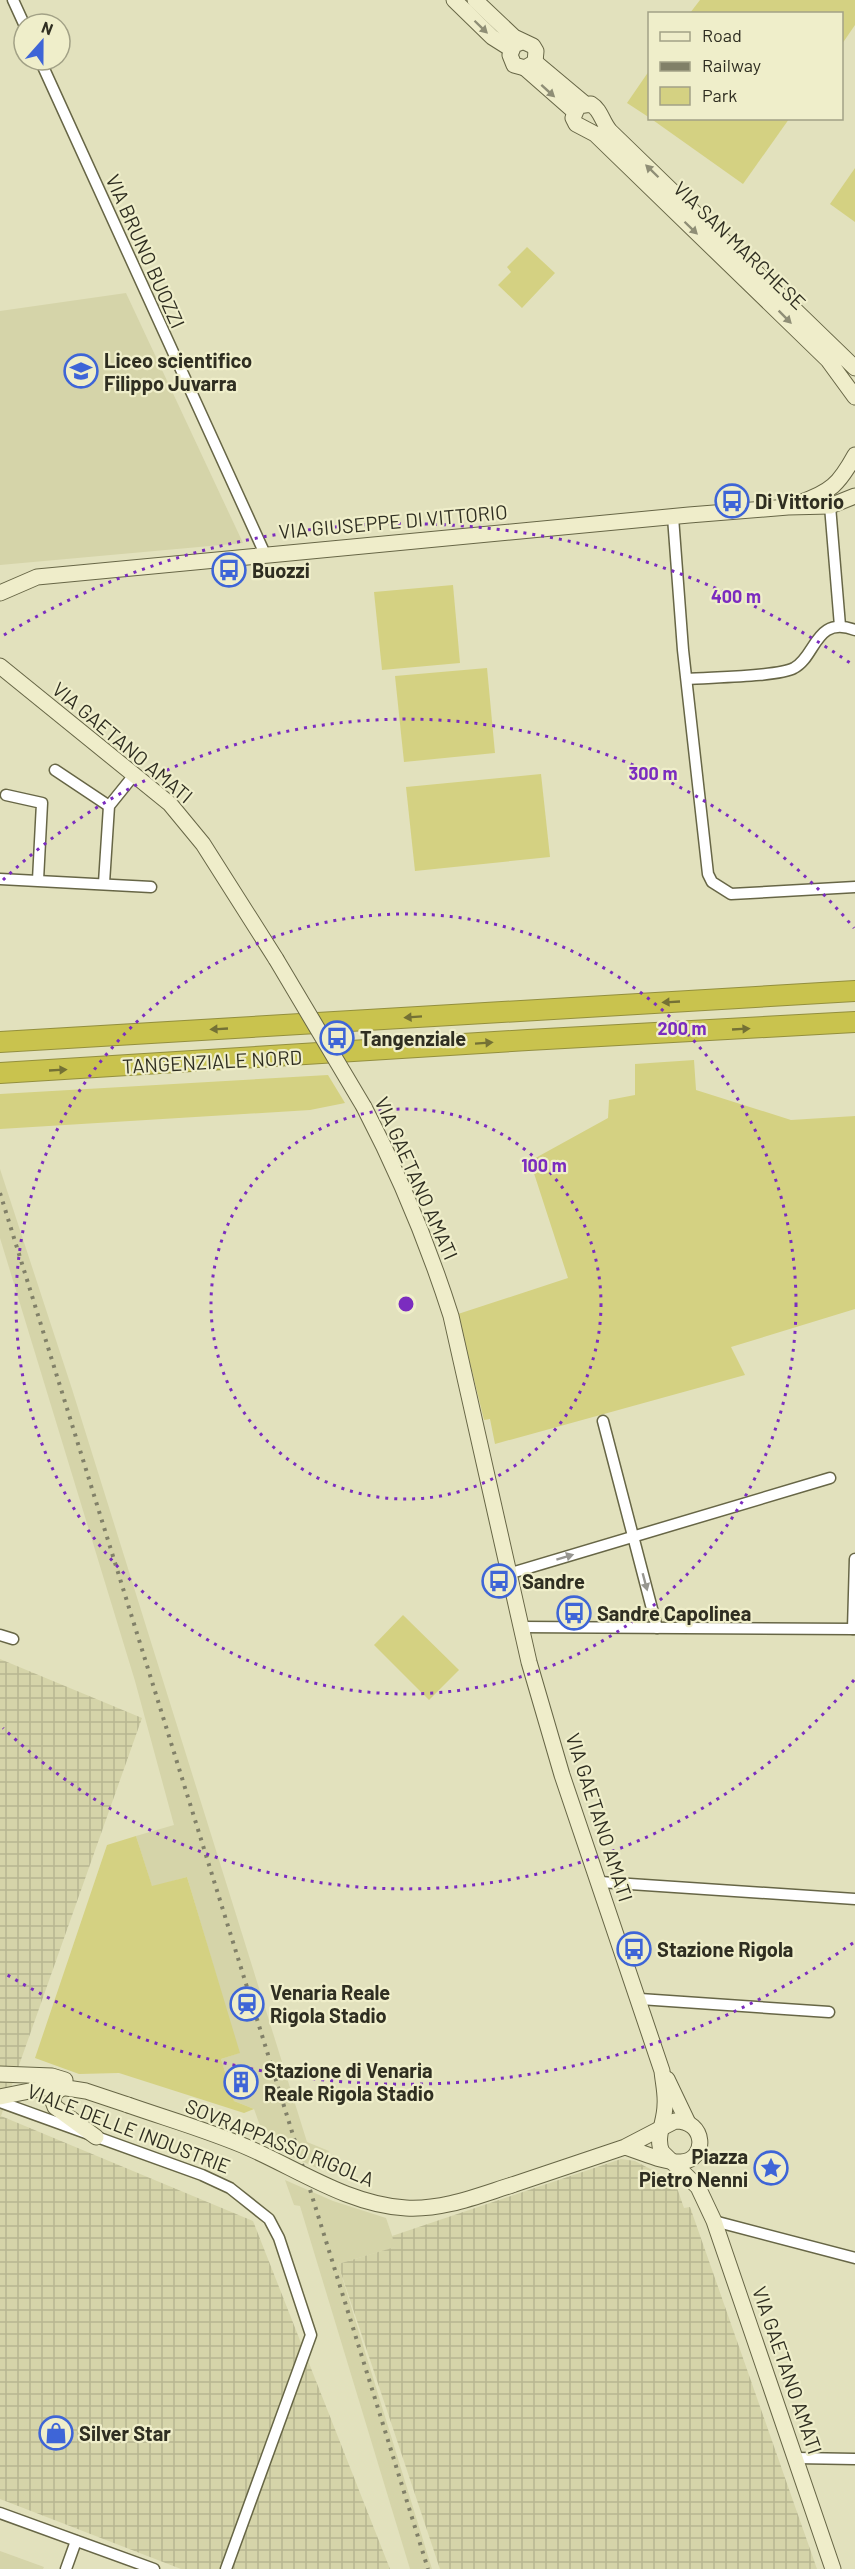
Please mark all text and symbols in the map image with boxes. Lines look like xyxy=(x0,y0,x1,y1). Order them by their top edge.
north arrow xyxy=(12,12,72,72)
legend xyxy=(648,12,843,120)
text: N xyxy=(39,17,56,38)
one-way arrow xyxy=(474,19,488,33)
text: Road xyxy=(702,24,742,46)
text: Railway xyxy=(702,54,761,76)
one-way arrow xyxy=(541,84,556,98)
text: Park xyxy=(702,84,737,106)
one-way arrow xyxy=(645,164,659,178)
street label: VIA BRUNO BUOZZI xyxy=(101,170,191,332)
street label: VIA SAN MARCHESE xyxy=(669,176,811,314)
one-way arrow xyxy=(684,220,698,234)
one-way arrow xyxy=(778,310,792,324)
place label: Liceo scientifico Filippo Juvarra xyxy=(104,348,252,395)
school or university icon: Liceo scientifico Filippo Juvarra xyxy=(63,353,99,389)
bus stop icon: Di Vittorio xyxy=(714,483,750,519)
place label: Di Vittorio xyxy=(755,489,844,513)
street label: VIA GIUSEPPE DI VITTORIO xyxy=(278,499,508,543)
bus stop icon: Buozzi xyxy=(211,552,247,588)
place label: Buozzi xyxy=(252,558,310,582)
text: 400 m xyxy=(711,585,761,607)
street label: VIA GAETANO AMATI xyxy=(48,676,198,808)
text: 300 m xyxy=(629,762,677,784)
one-way arrow xyxy=(661,997,680,1006)
one-way arrow xyxy=(404,1012,423,1022)
text: 200 m xyxy=(657,1017,707,1039)
bus stop icon: Tangenziale xyxy=(319,1020,355,1056)
one-way arrow xyxy=(209,1024,228,1033)
one-way arrow xyxy=(732,1024,751,1033)
place label: Tangenziale xyxy=(360,1026,466,1050)
one-way arrow xyxy=(474,1038,493,1048)
street label: TANGENZIALE NORD xyxy=(121,1044,303,1078)
one-way arrow xyxy=(49,1065,68,1074)
street label: VIA GAETANO AMATI xyxy=(370,1093,464,1263)
text: 100 m xyxy=(521,1154,567,1176)
centre of rings xyxy=(396,1294,416,1314)
one-way arrow xyxy=(556,1552,574,1561)
bus stop icon: Sandre xyxy=(481,1563,517,1599)
place label: Sandre xyxy=(522,1569,585,1593)
one-way arrow xyxy=(641,1573,651,1591)
bus stop icon: Sandre Capolinea xyxy=(556,1595,592,1631)
place label: Sandre Capolinea xyxy=(597,1601,751,1625)
street label: VIA GAETANO AMATI xyxy=(561,1730,639,1904)
bus stop icon: Stazione Rigola xyxy=(616,1931,652,1967)
place label: Stazione Rigola xyxy=(657,1937,793,1961)
place label: Venaria Reale Rigola Stadio xyxy=(270,1980,390,2027)
station icon: Venaria Reale Rigola Stadio xyxy=(229,1986,265,2022)
place label: Stazione di Venaria Reale Rigola Stadio xyxy=(264,2058,434,2105)
building icon: Stazione di Venaria Reale Rigola Stadio xyxy=(223,2064,259,2100)
street label: VIALE DELLE INDUSTRIE xyxy=(24,2078,234,2178)
street label: SOVRAPPASSO RIGOLA xyxy=(182,2093,378,2191)
place label: Piazza Pietro Nenni xyxy=(639,2144,748,2191)
place icon: Piazza Pietro Nenni xyxy=(753,2150,789,2186)
street label: VIA GAETANO AMATI xyxy=(748,2283,828,2457)
shop icon: Silver Star xyxy=(38,2415,74,2451)
place label: Silver Star xyxy=(79,2421,171,2445)

